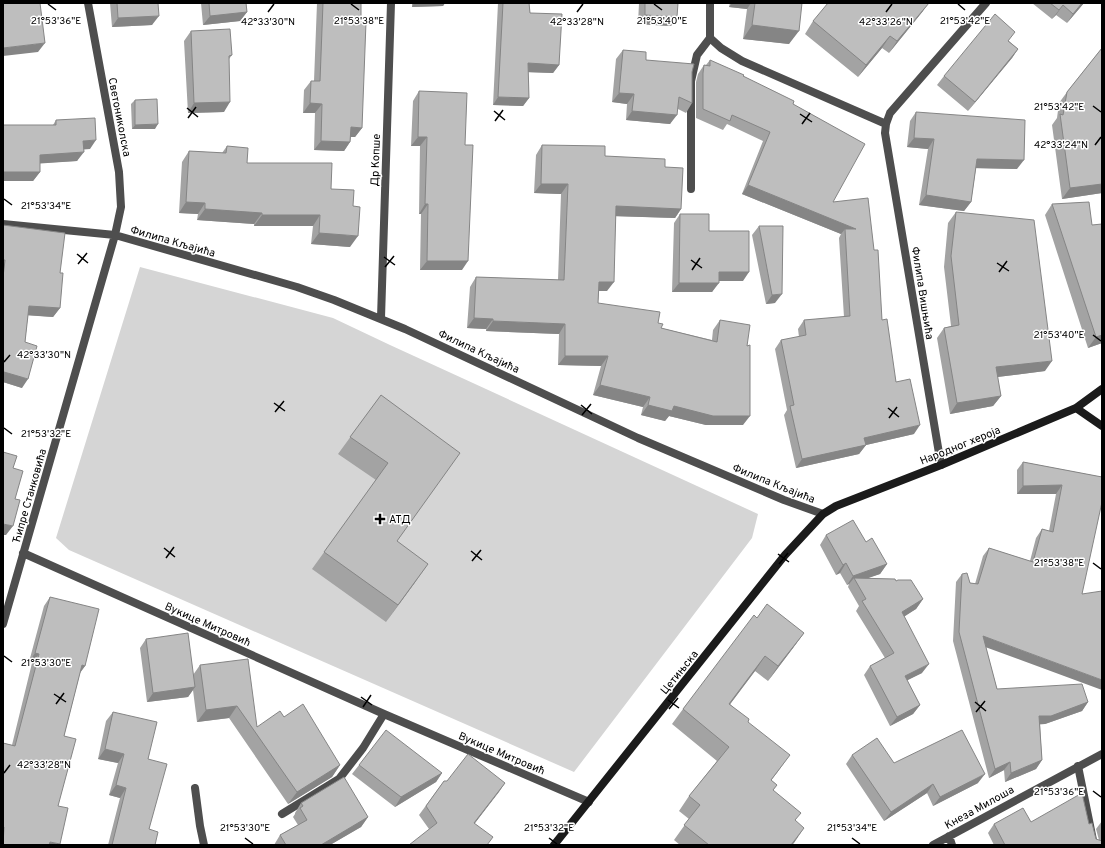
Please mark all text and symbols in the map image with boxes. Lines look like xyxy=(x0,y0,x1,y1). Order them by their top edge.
text: 21°53'36"E xyxy=(31,15,81,28)
text: 21°53'38"E xyxy=(334,15,384,28)
text: 21°53'40"E xyxy=(637,15,687,28)
text: 21°53'42"E xyxy=(940,15,990,28)
text: 42°33'30"N xyxy=(241,16,295,29)
text: 42°33'28"N xyxy=(550,16,604,29)
text: 42°33'26"N xyxy=(859,16,913,29)
street label: Светониколска xyxy=(104,76,134,158)
text: 21°53'42"E xyxy=(1034,101,1084,114)
street label: Др Копше xyxy=(368,133,384,187)
text: 42°33'24"N xyxy=(1034,139,1088,152)
text: 21°53'34"E xyxy=(21,200,71,213)
street label: Филипа Кљајића xyxy=(129,223,217,261)
street label: Филипа Вишњића xyxy=(908,246,936,341)
street label: Филипа Кљајића xyxy=(436,327,522,377)
text: 21°53'40"E xyxy=(1034,329,1084,342)
text: 42°33'30"N xyxy=(17,349,71,362)
street label: Народног хероја xyxy=(918,423,1003,468)
text: 21°53'32"E xyxy=(21,428,71,441)
street label: Ћипре Станковића xyxy=(10,447,50,545)
street label: Филипа Кљајића xyxy=(730,461,817,507)
marker: АТД xyxy=(374,513,386,525)
place label: АТД xyxy=(389,513,411,527)
text: 21°53'38"E xyxy=(1034,557,1084,570)
street label: Вукице Митровић xyxy=(162,600,253,650)
street label: Цетињска xyxy=(658,648,702,697)
text: 21°53'30"E xyxy=(21,657,71,670)
street label: Вукице Митровић xyxy=(456,729,547,779)
text: 42°33'28"N xyxy=(17,759,71,772)
street label: Кнеза Милоша xyxy=(942,783,1017,833)
text: 21°53'36"E xyxy=(1034,786,1084,799)
text: 21°53'30"E xyxy=(220,822,270,835)
text: 21°53'32"E xyxy=(524,822,574,835)
text: 21°53'34"E xyxy=(827,822,877,835)

